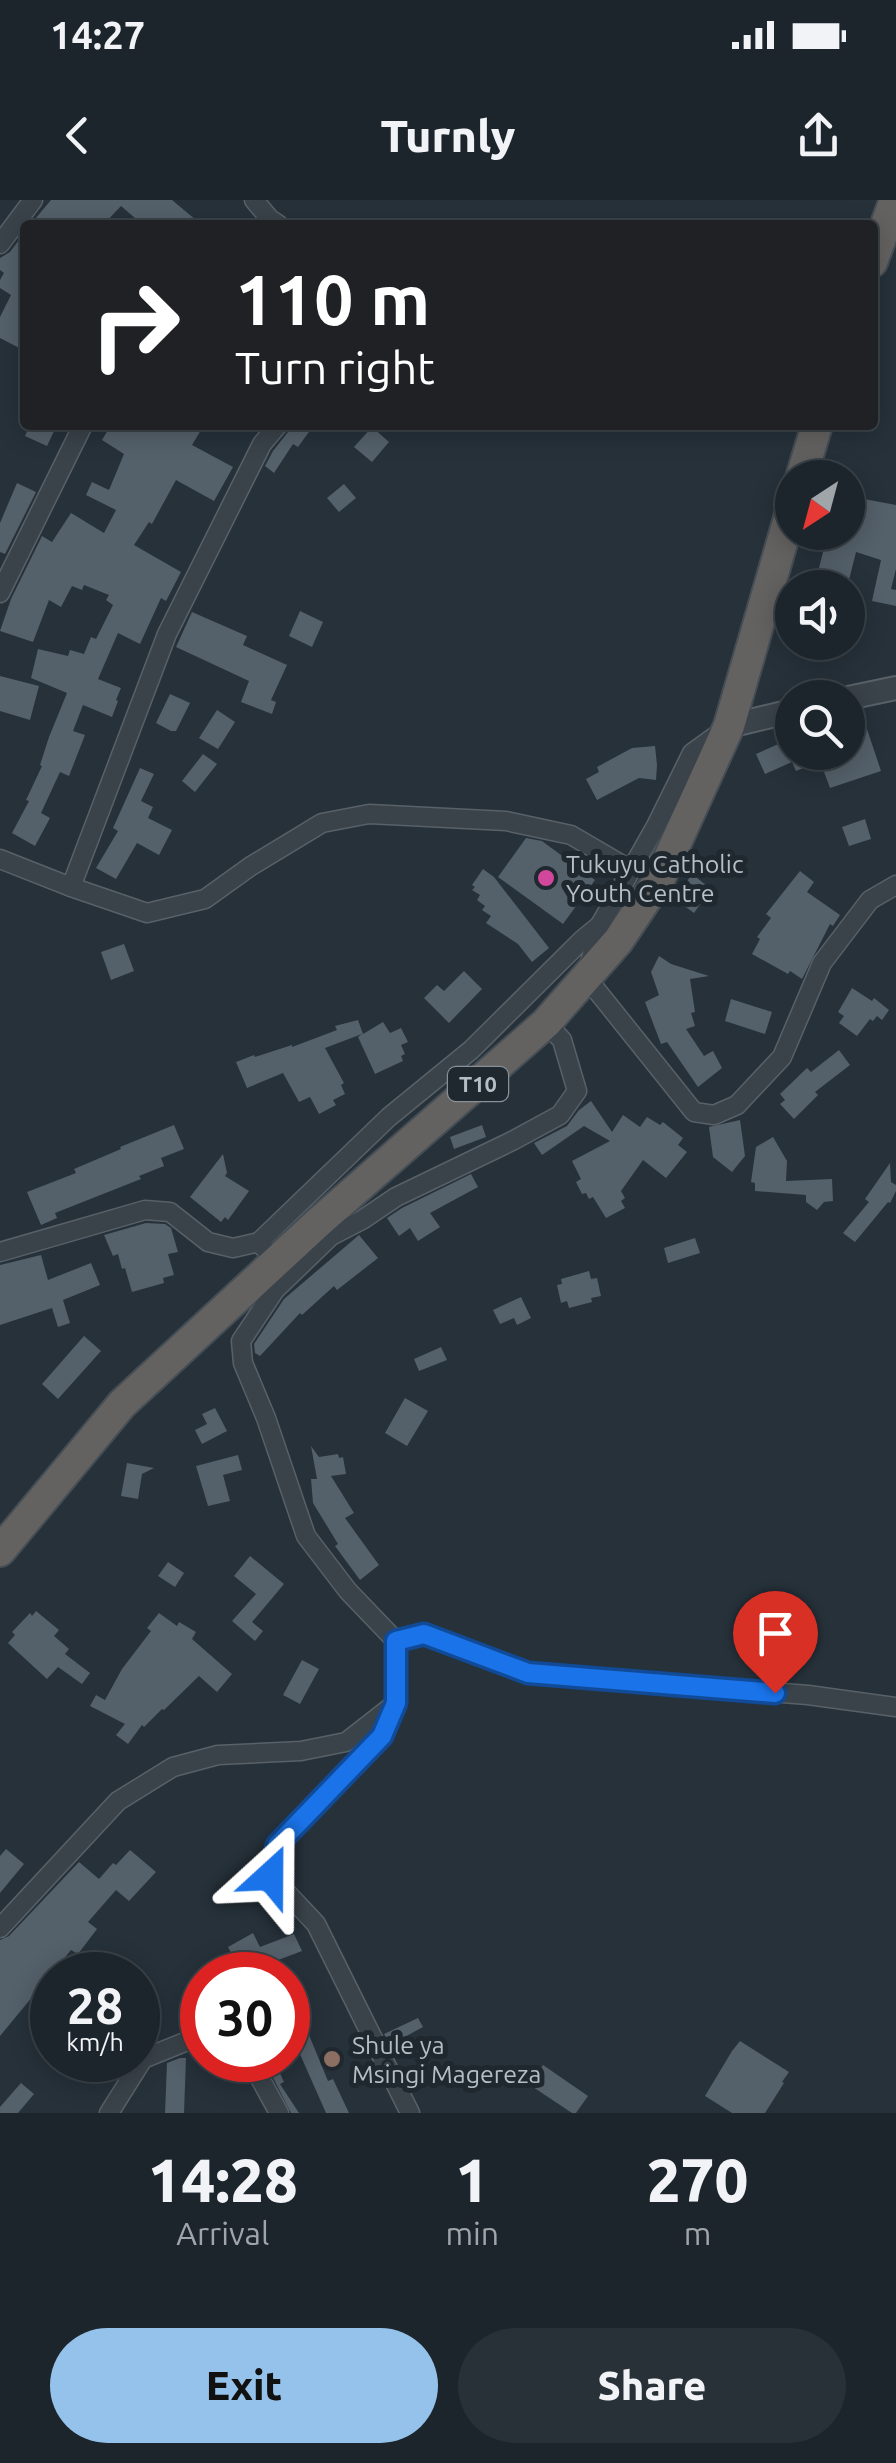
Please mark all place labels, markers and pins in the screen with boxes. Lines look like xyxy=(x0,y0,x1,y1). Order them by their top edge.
place label: Tukuyu Catholic Youth Centre xyxy=(566,850,744,907)
marker: Tukuyu Catholic Youth Centre xyxy=(535,867,557,889)
pin xyxy=(733,1591,818,1694)
place label: Shule ya Msingi Magereza xyxy=(352,2031,541,2088)
marker: Shule ya Msingi Magereza xyxy=(321,2048,343,2070)

